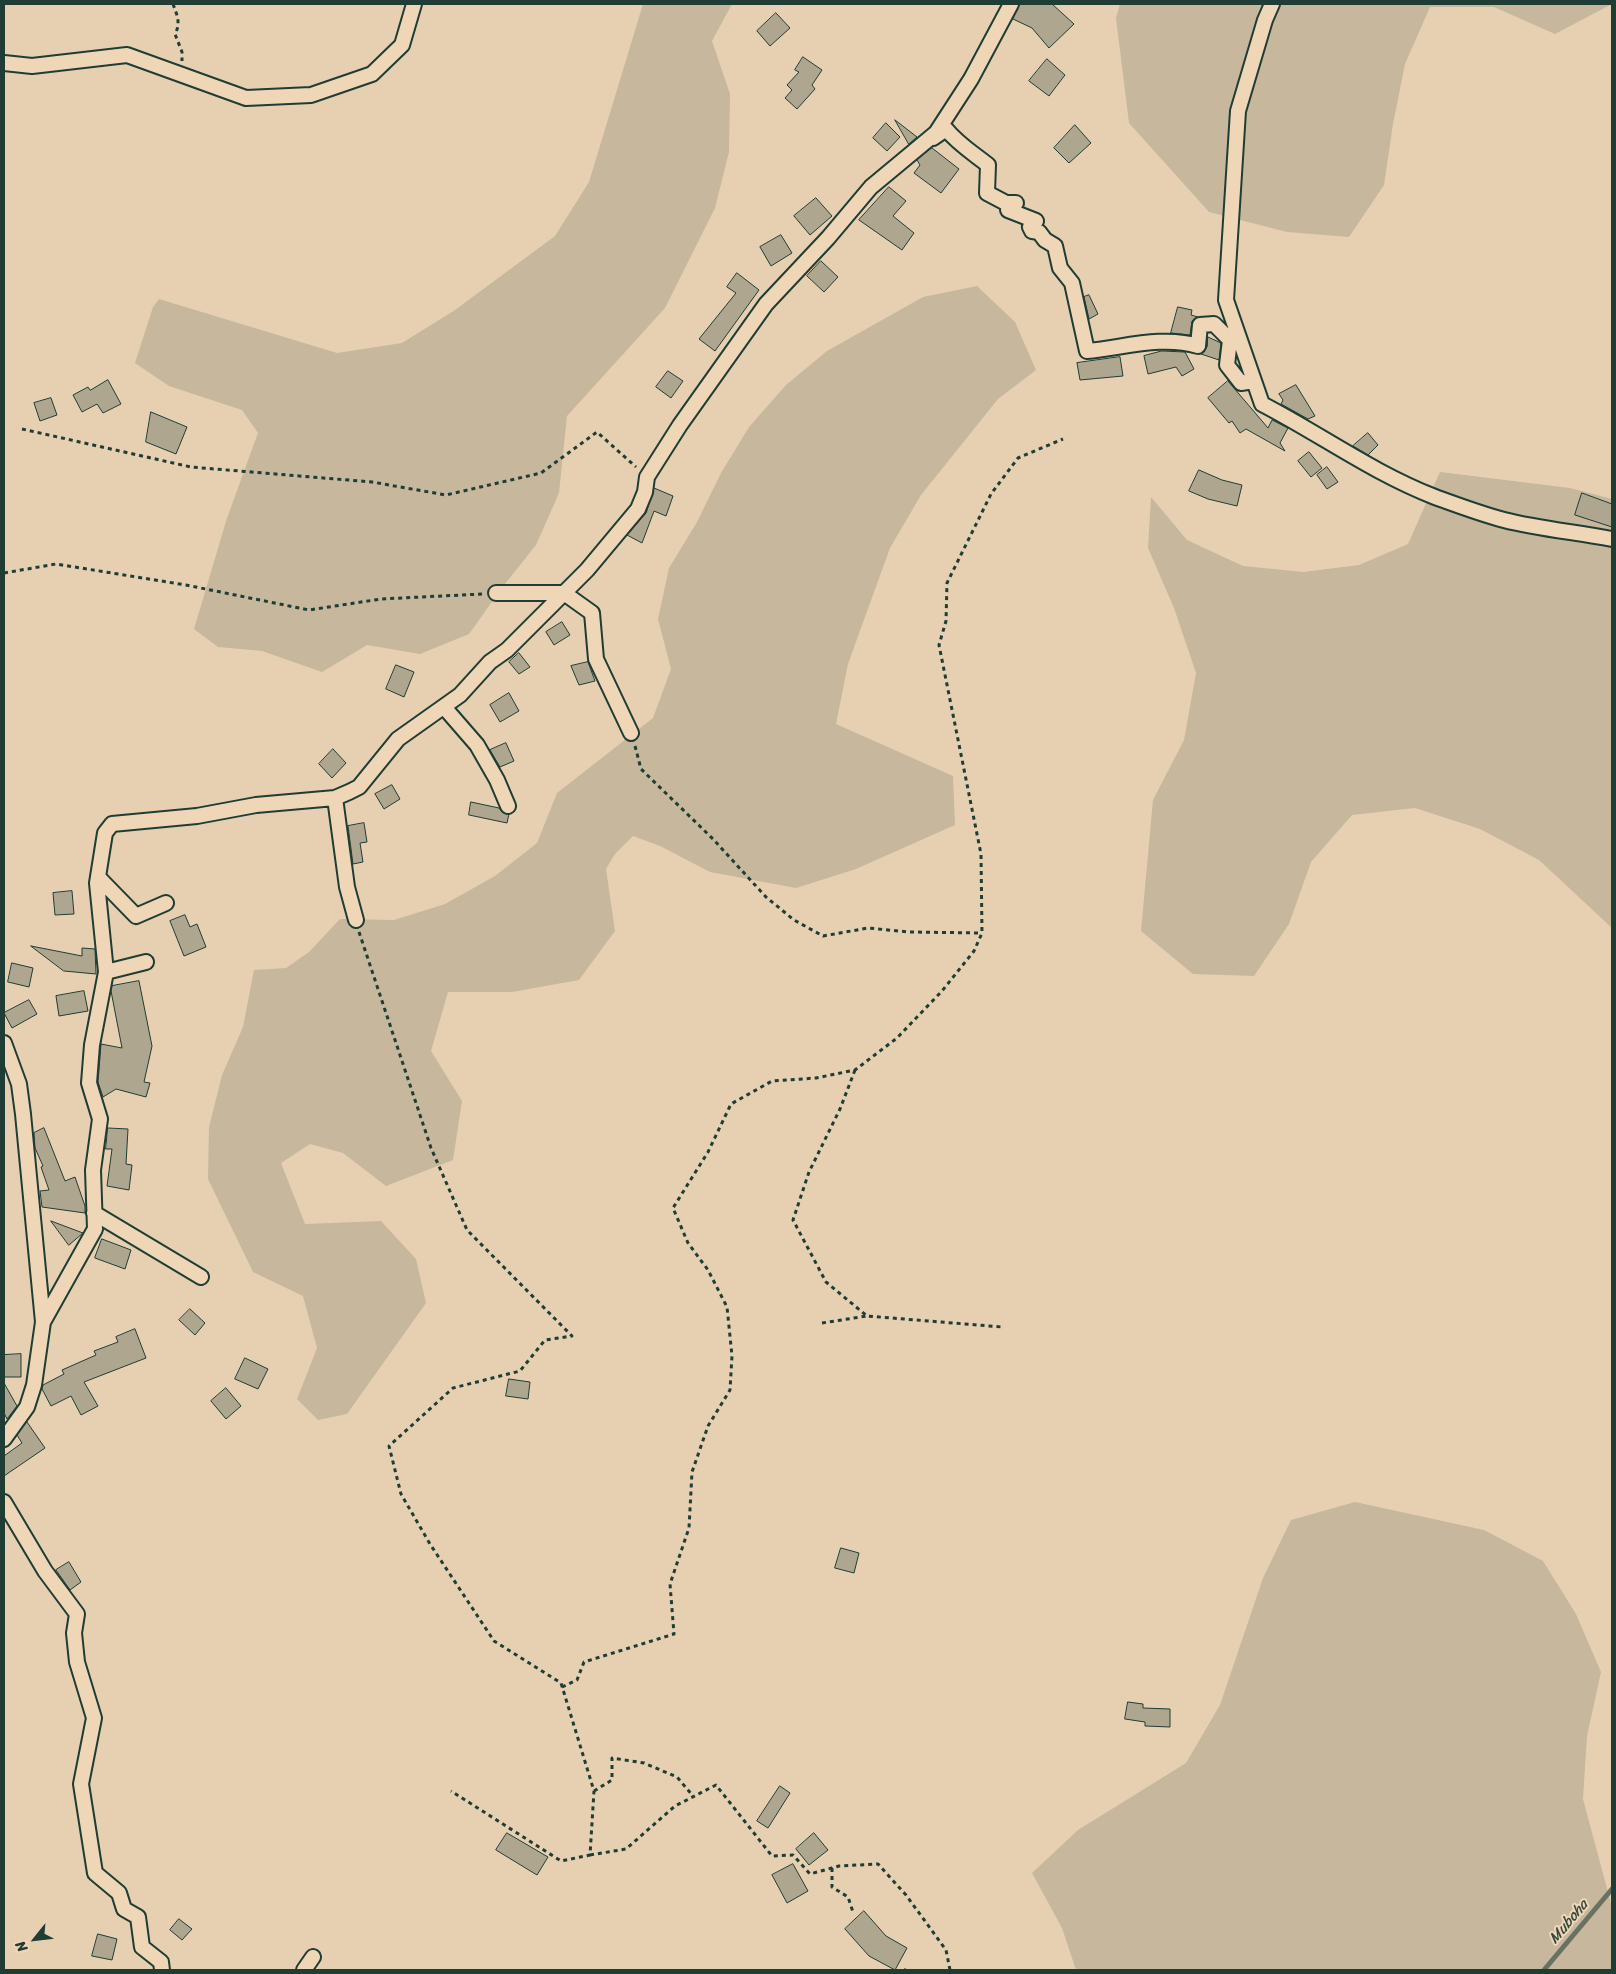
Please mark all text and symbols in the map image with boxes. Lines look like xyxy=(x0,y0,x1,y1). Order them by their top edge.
water label: Muboha xyxy=(1546,1896,1592,1948)
north arrow xyxy=(10,1914,60,1964)
text: N xyxy=(8,1936,35,1957)

